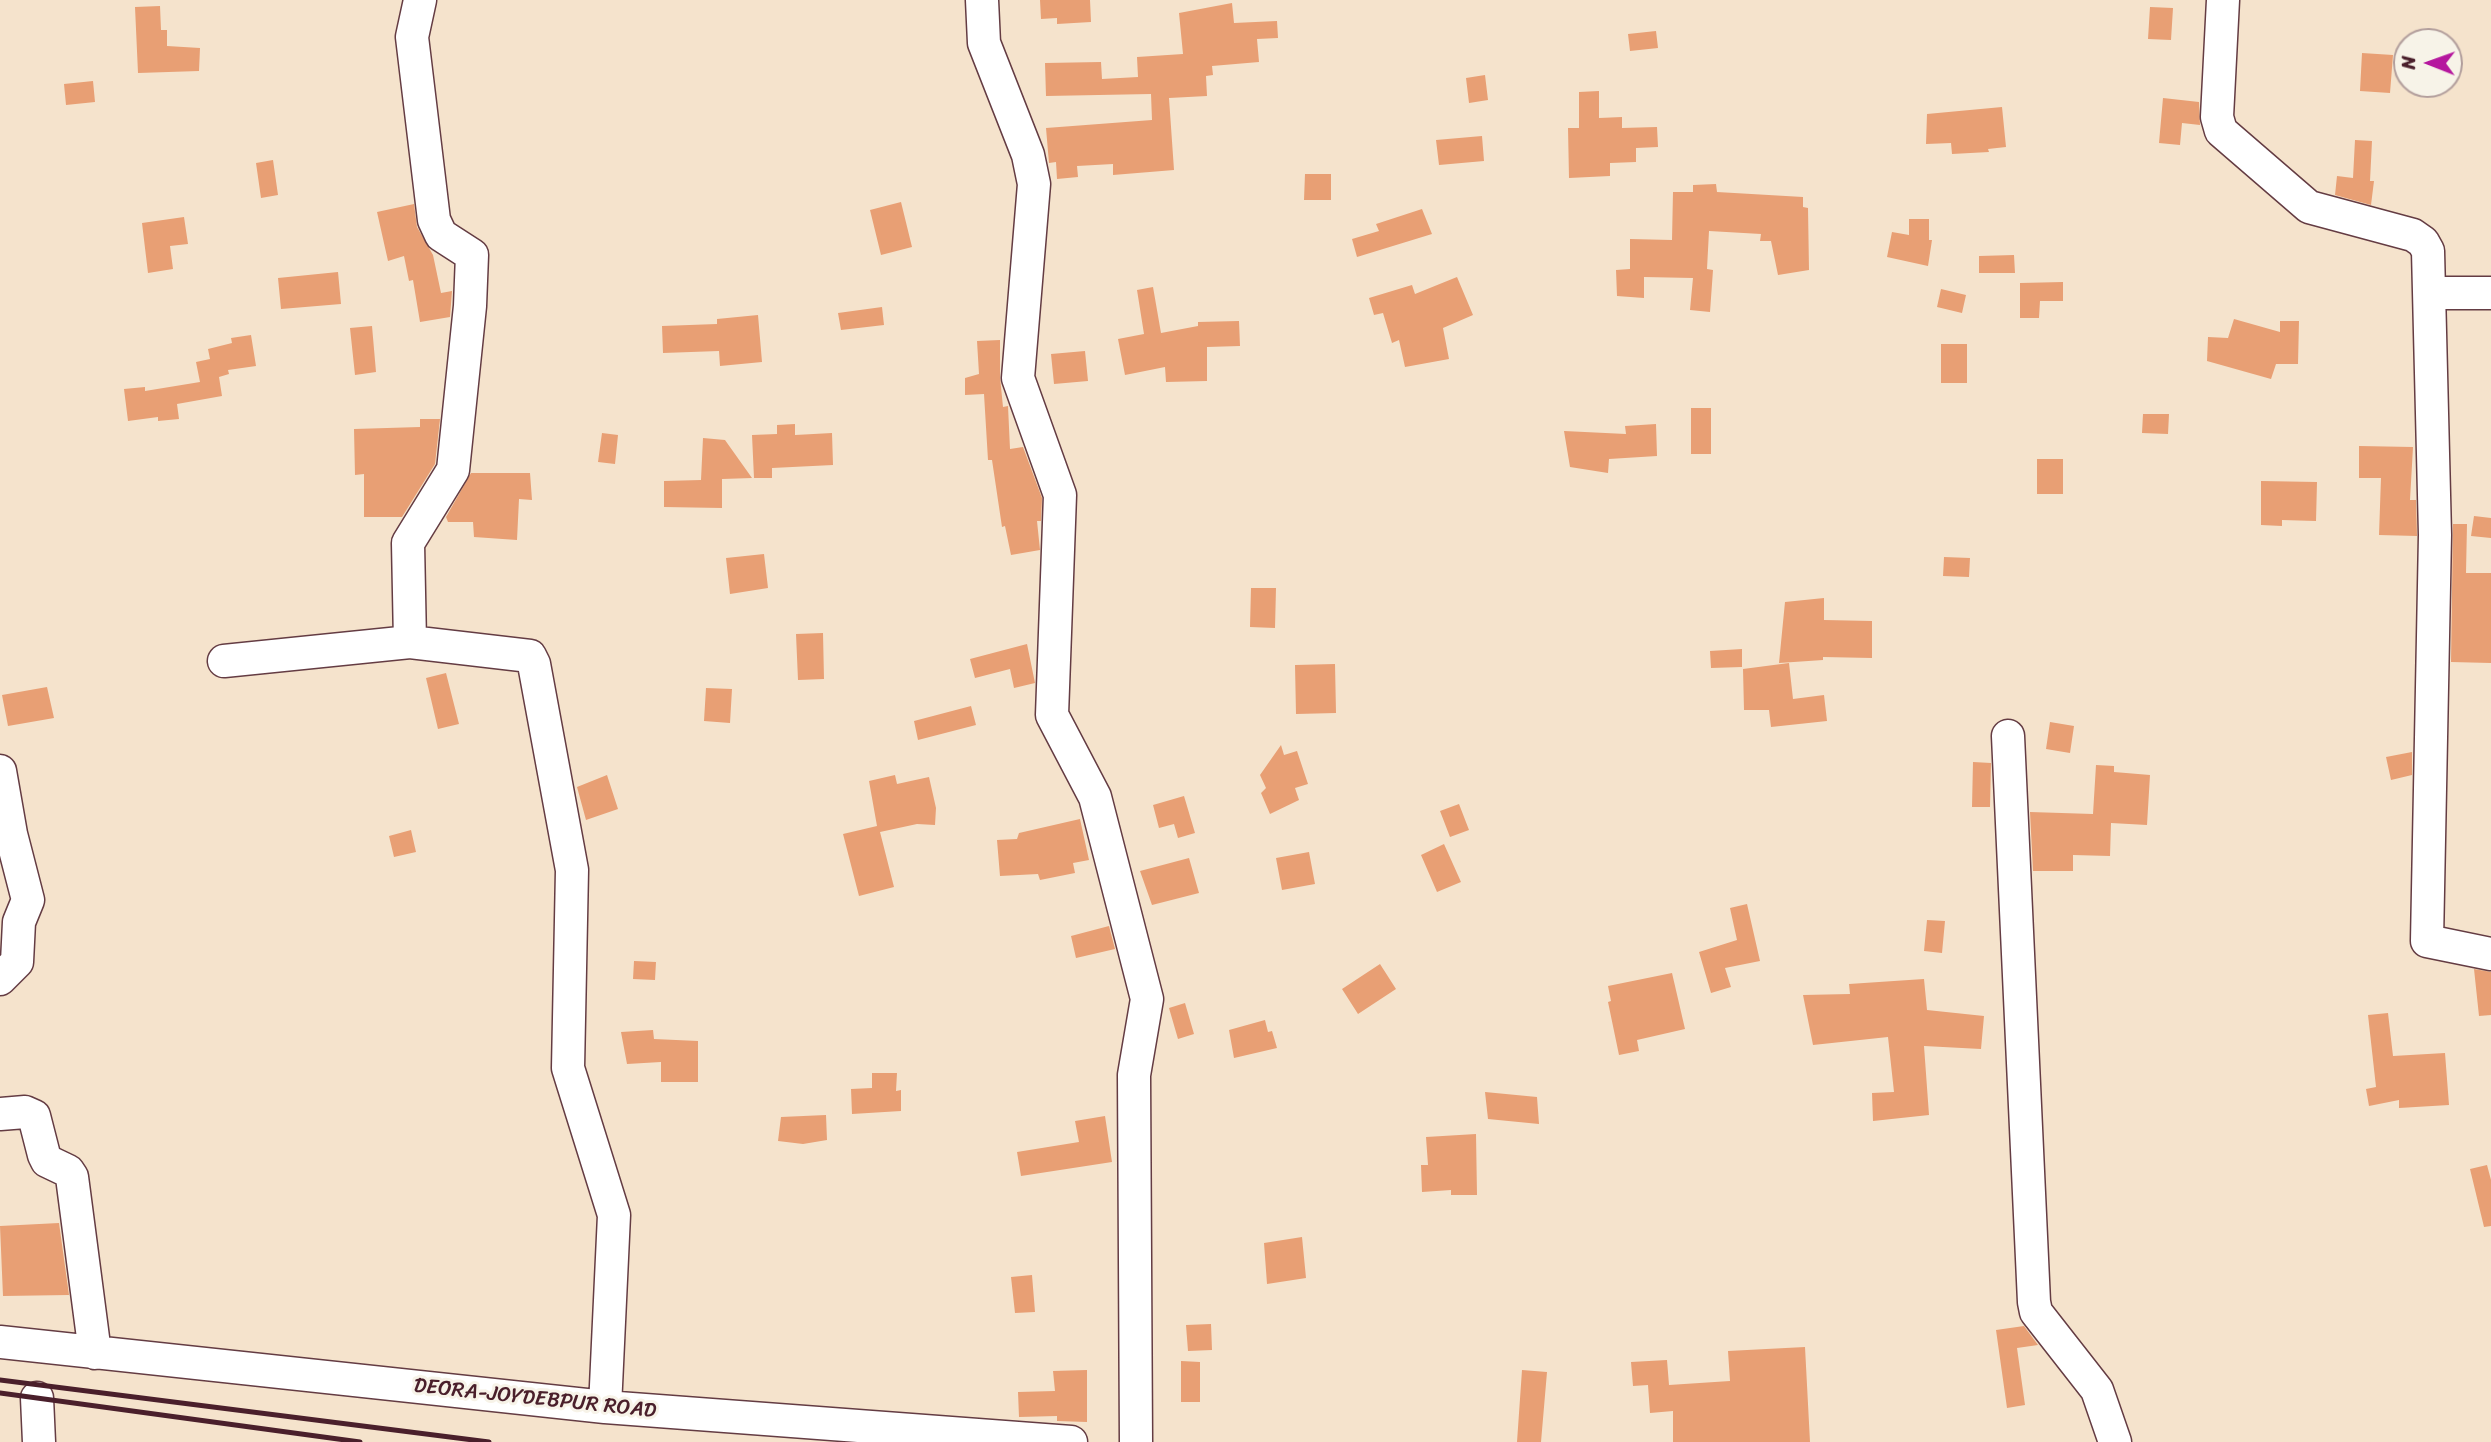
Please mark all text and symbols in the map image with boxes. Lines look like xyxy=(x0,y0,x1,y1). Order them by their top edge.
north arrow xyxy=(2393,28,2463,98)
text: N xyxy=(2392,56,2425,70)
street label: DEORA-JOYDEBPUR ROAD xyxy=(413,1374,657,1424)

